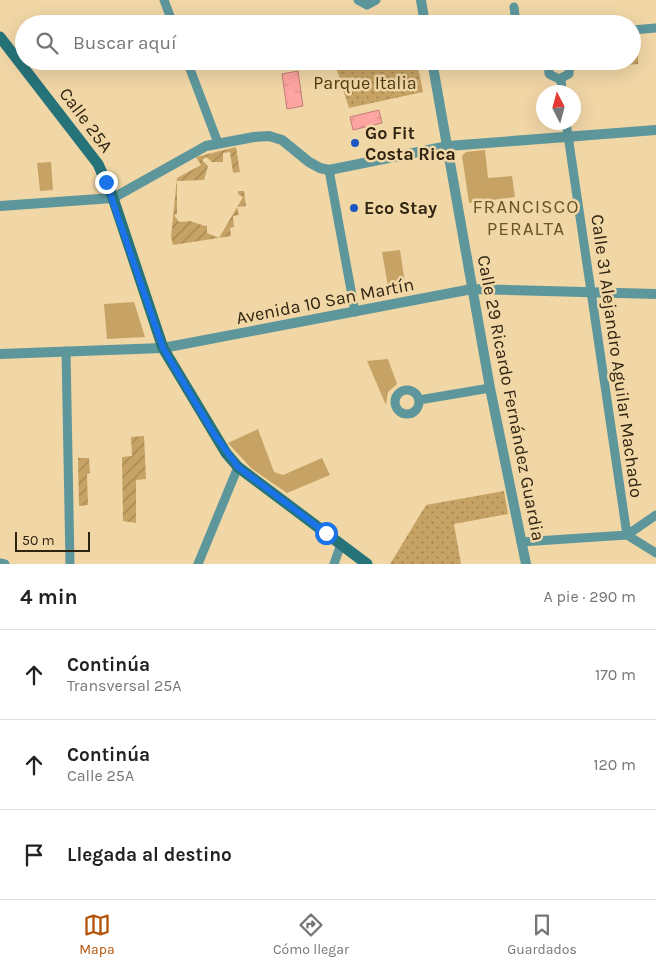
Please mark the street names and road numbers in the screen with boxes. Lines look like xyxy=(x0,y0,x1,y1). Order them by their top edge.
street label: Calle 25A xyxy=(55,83,117,157)
street label: Calle 31 Alejandro Aguilar Machado xyxy=(586,213,648,499)
street label: Calle 29 Ricardo Fernández Guardia xyxy=(472,253,550,543)
street label: Avenida 10 San Martín xyxy=(234,273,416,329)

